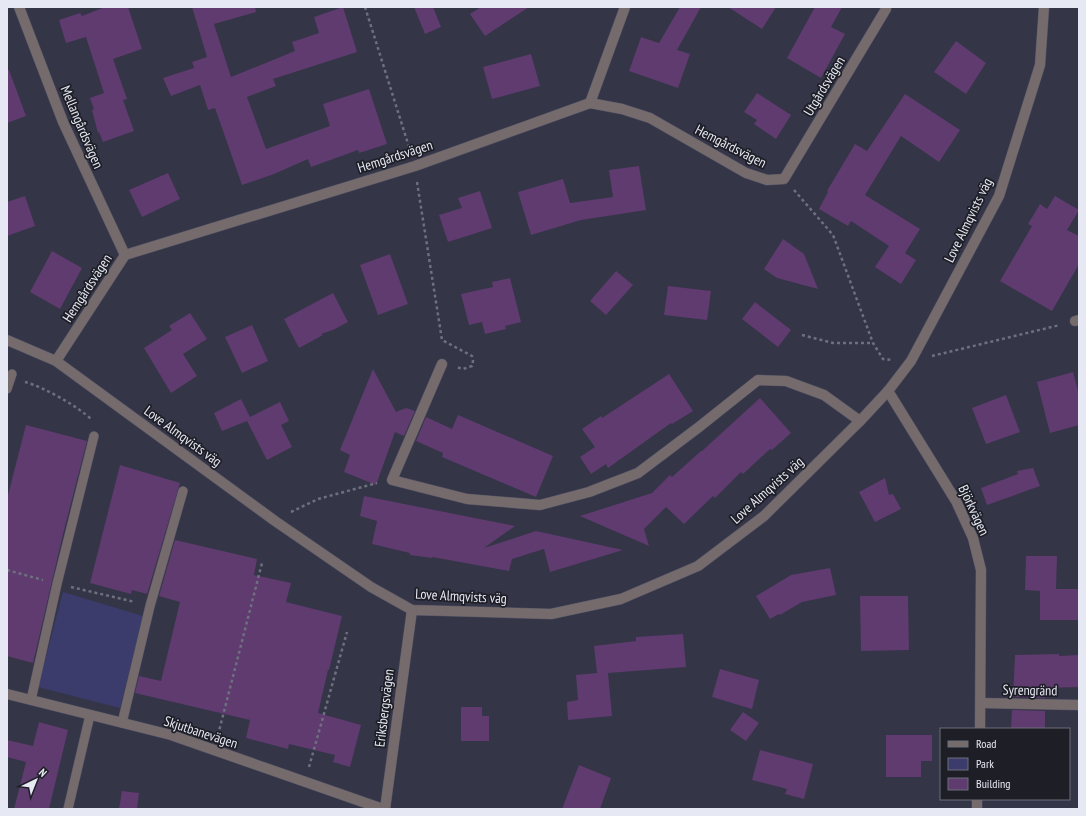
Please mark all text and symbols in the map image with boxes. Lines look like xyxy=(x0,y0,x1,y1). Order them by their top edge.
street label: Utgårdsvägen xyxy=(799,53,849,119)
street label: Mellangårdsvägen xyxy=(56,83,108,171)
street label: Hemgårdsvägen xyxy=(692,120,770,172)
street label: Hemgårdsvägen xyxy=(355,135,435,177)
street label: Love Almqvists väg xyxy=(940,175,996,265)
street label: Hemgårdsvägen xyxy=(58,251,116,325)
street label: Love Almqvists väg xyxy=(141,402,225,470)
street label: Love Almqvists väg xyxy=(727,453,807,527)
street label: Björkvägen xyxy=(954,482,994,538)
street label: Love Almqvists väg xyxy=(415,585,507,607)
street label: Eriksbergsvägen xyxy=(370,668,398,748)
street label: Syrengränd xyxy=(1002,681,1058,699)
street label: Skjutbanevägen xyxy=(162,712,240,752)
legend xyxy=(940,728,1070,800)
text: Road xyxy=(976,736,996,751)
text: Park xyxy=(976,756,994,771)
north arrow xyxy=(16,760,56,800)
text: N xyxy=(36,766,50,780)
text: Building xyxy=(976,776,1011,791)

